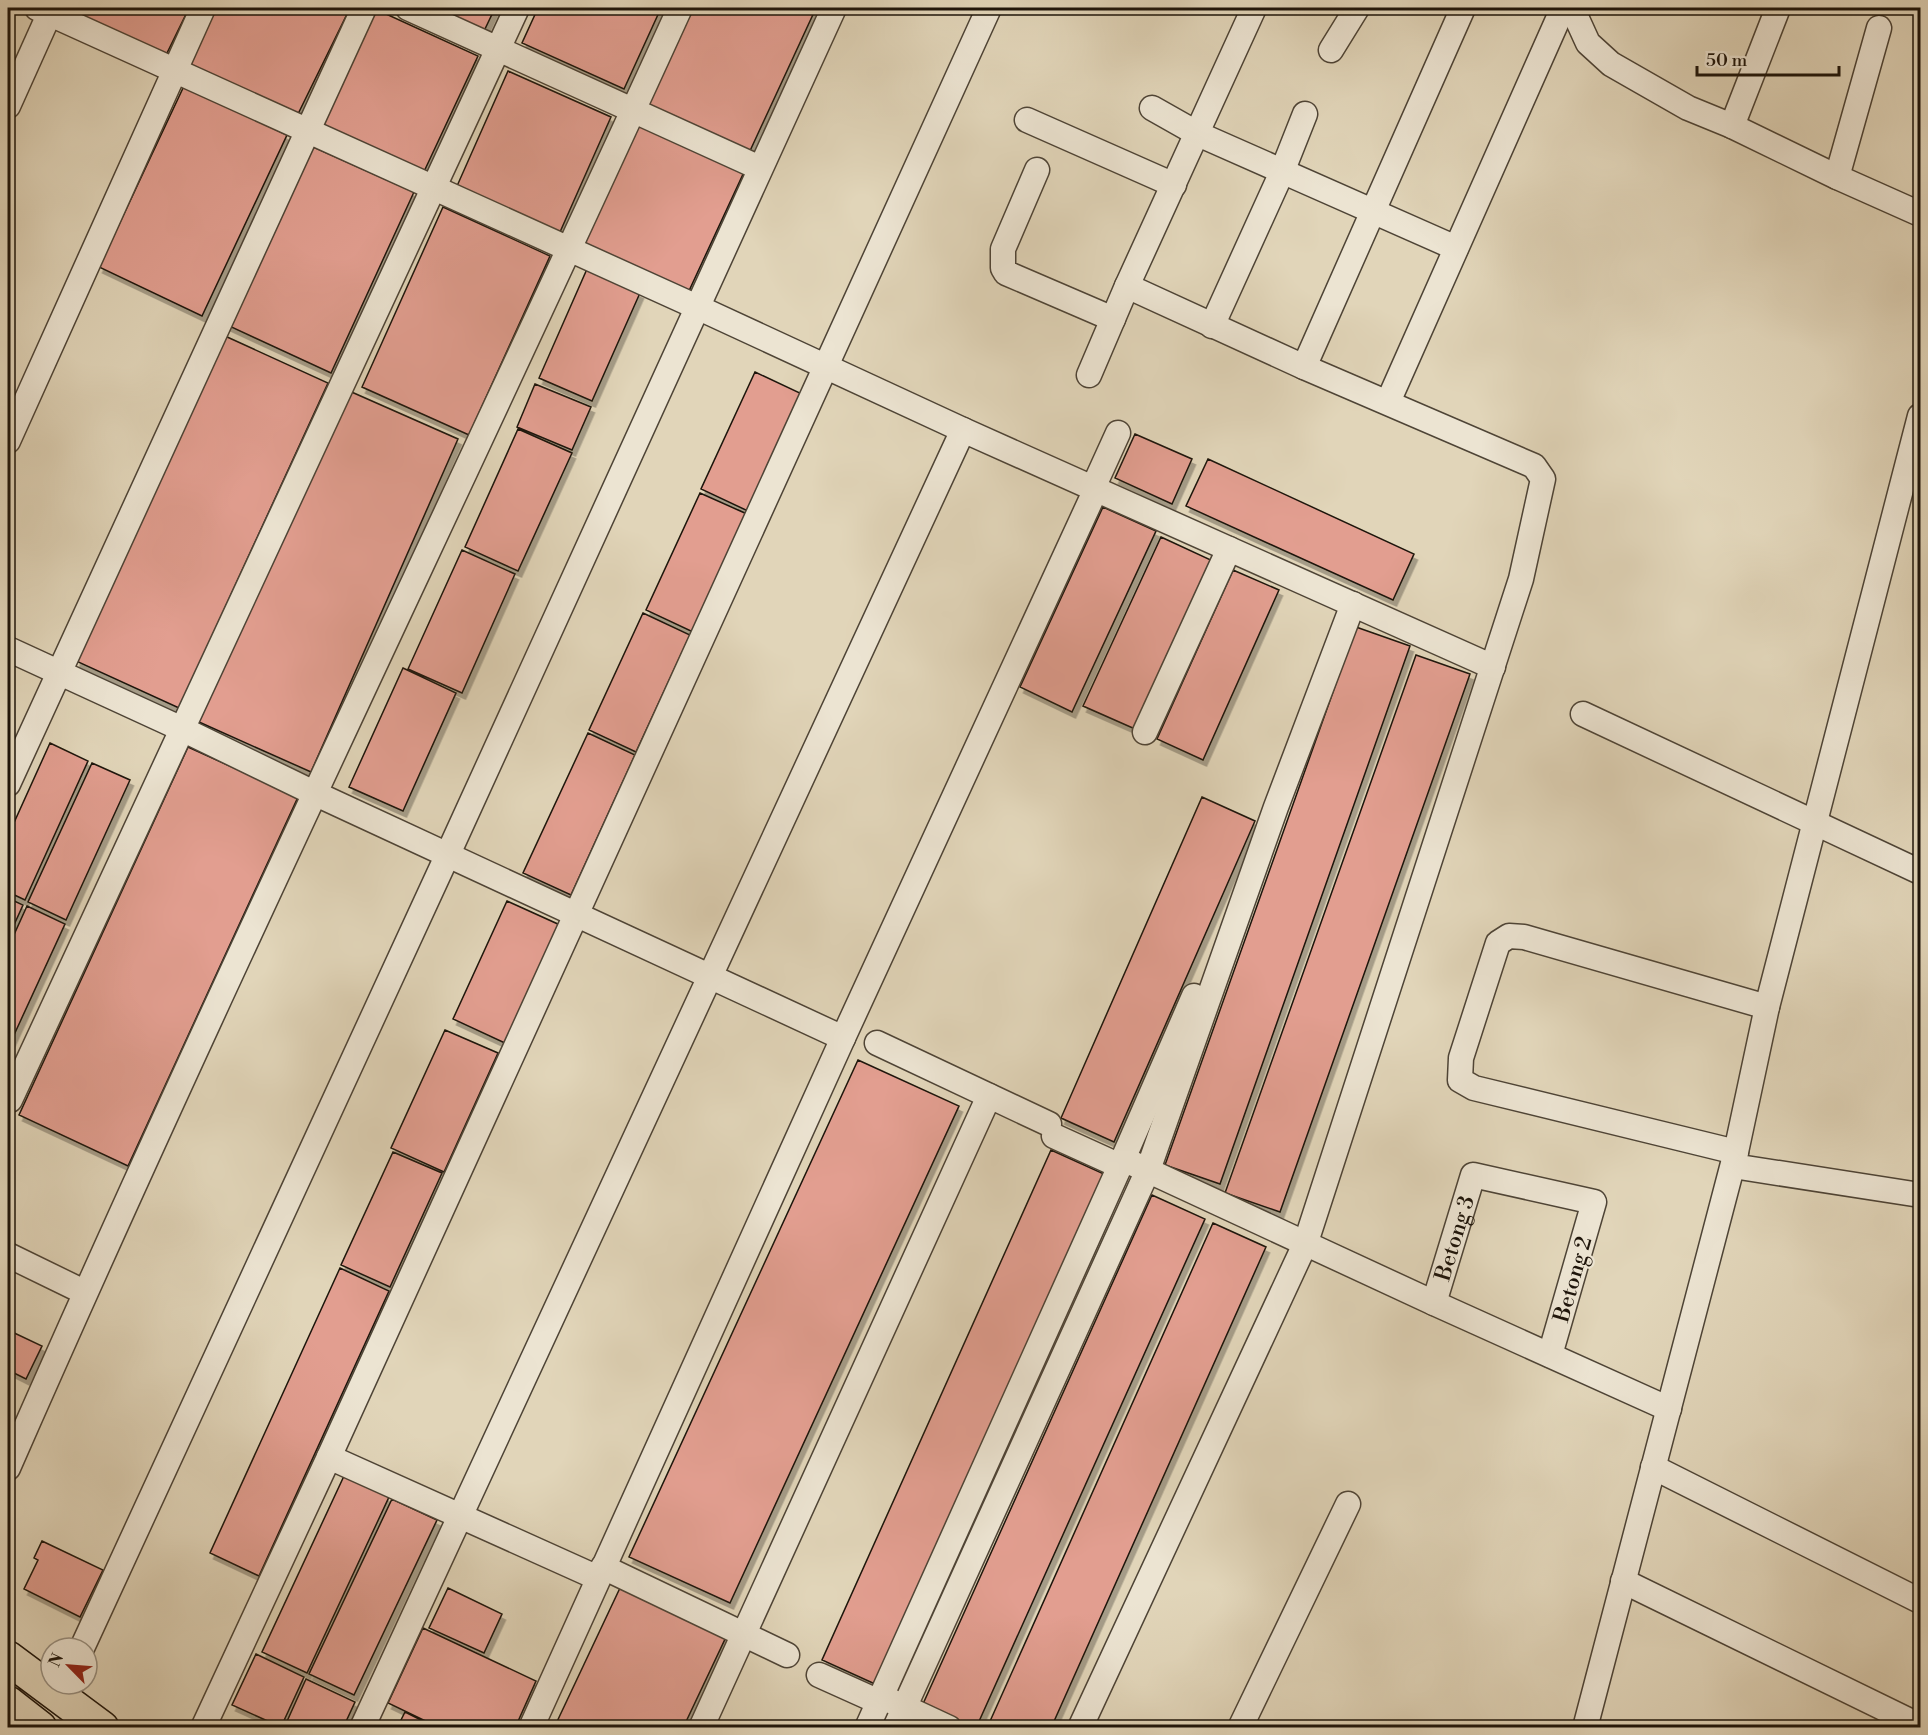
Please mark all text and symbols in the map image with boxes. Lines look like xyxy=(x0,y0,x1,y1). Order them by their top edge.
scale bar xyxy=(1697,39,1840,77)
text: 50 m xyxy=(1706,49,1748,72)
street label: Betong 3 xyxy=(1429,1192,1481,1285)
street label: Betong 2 xyxy=(1548,1233,1599,1326)
north arrow xyxy=(39,1636,99,1696)
text: N xyxy=(45,1650,68,1670)

